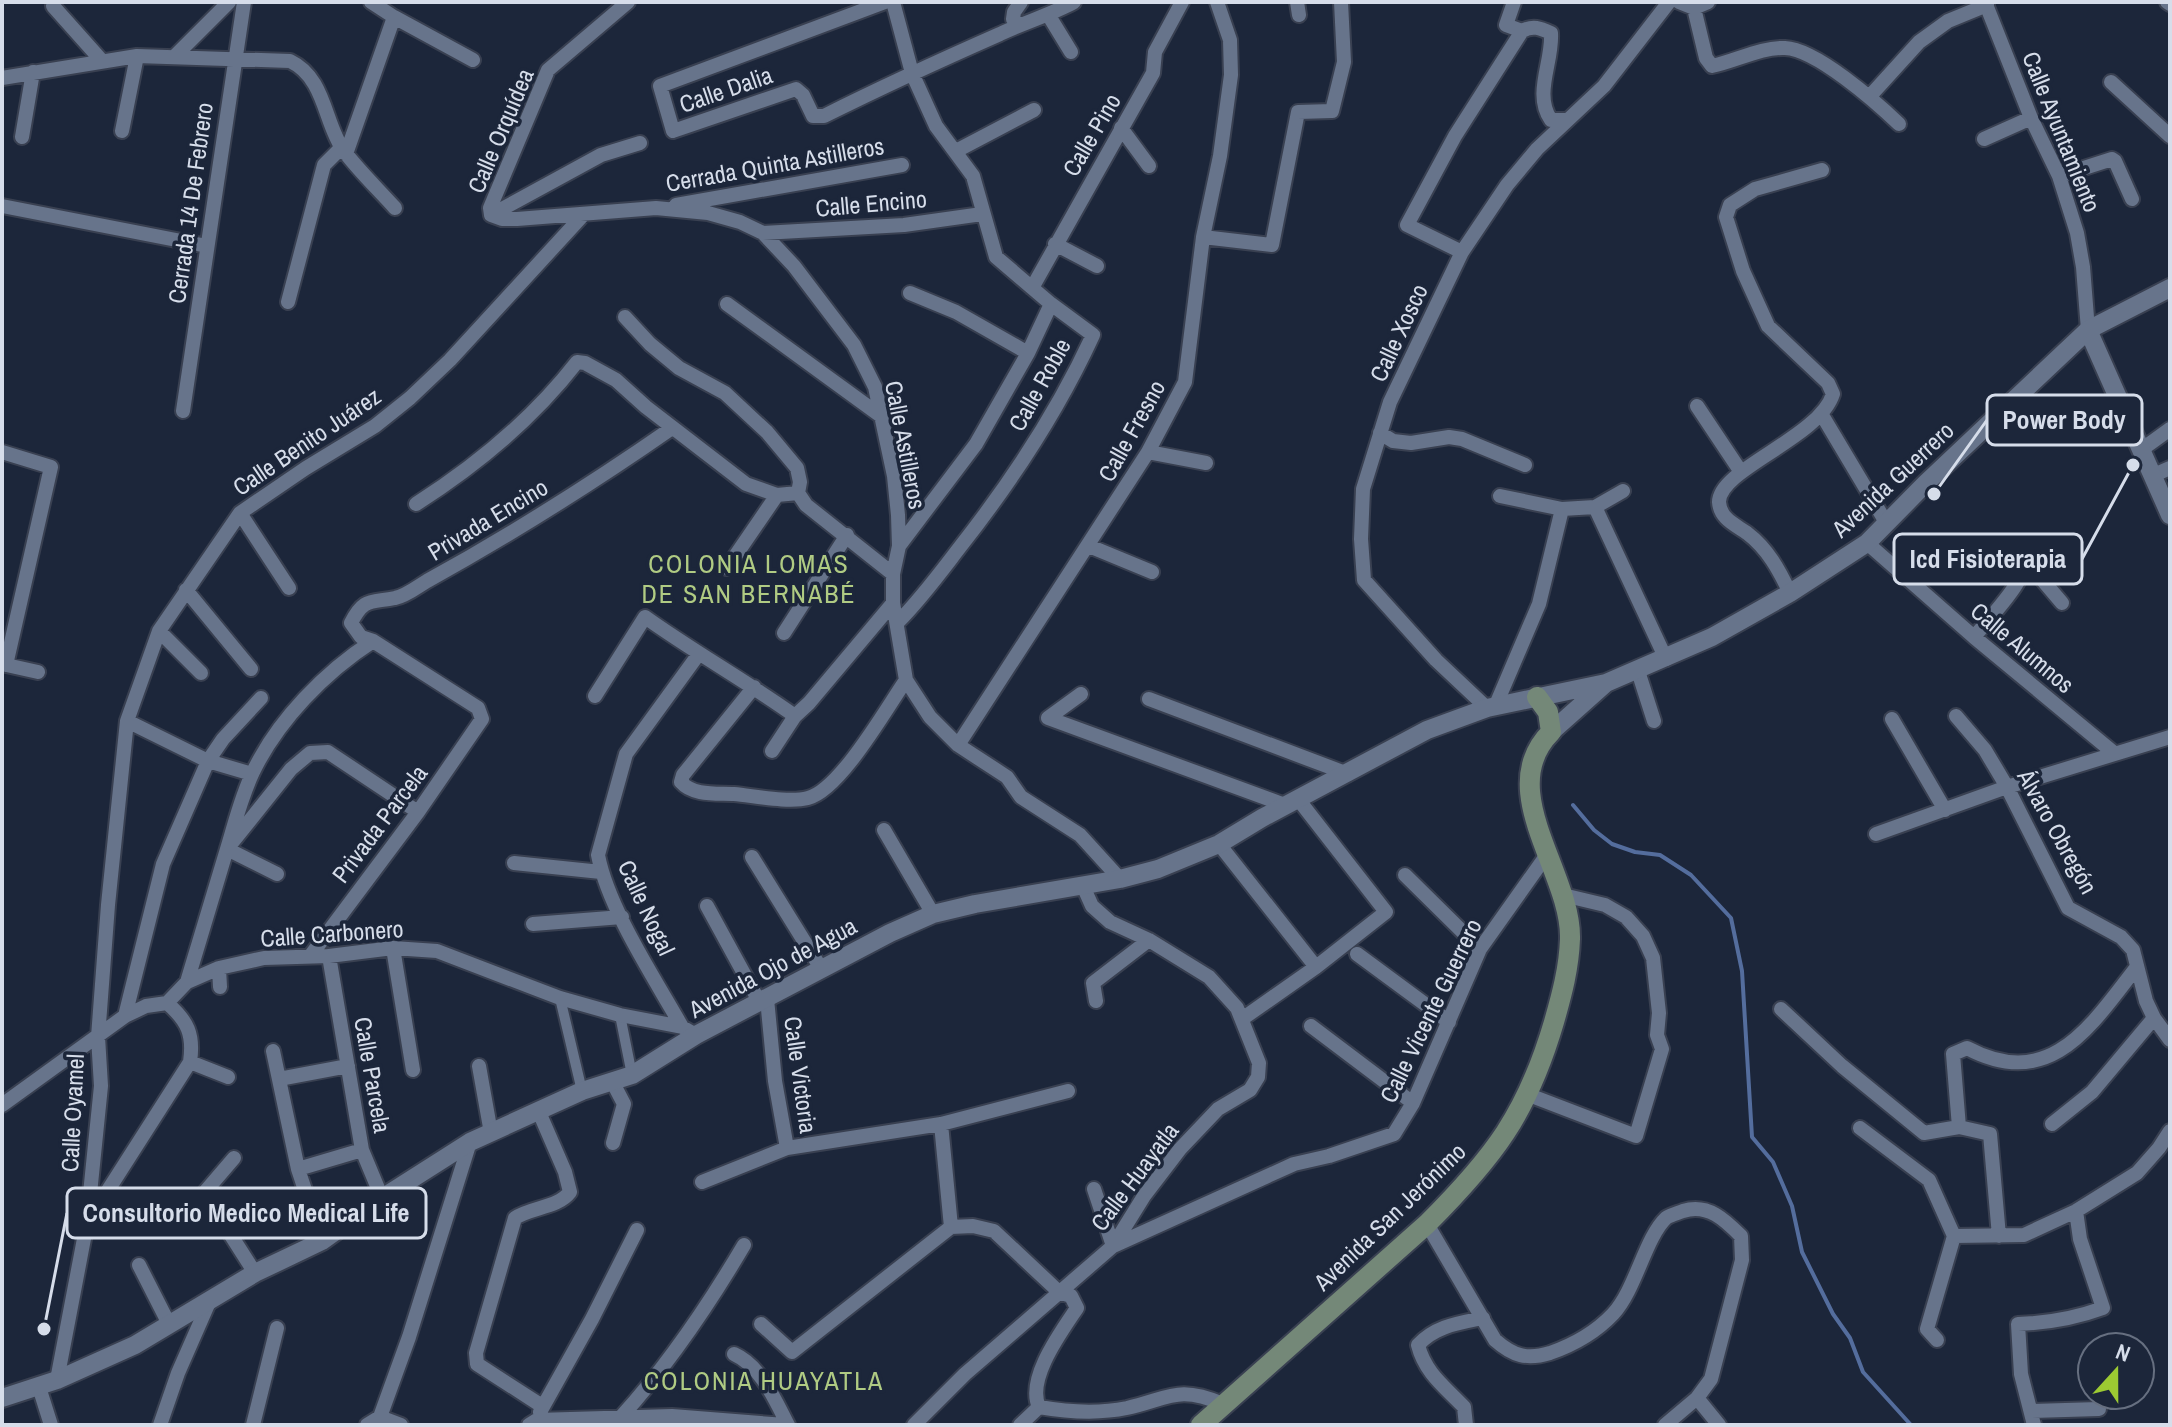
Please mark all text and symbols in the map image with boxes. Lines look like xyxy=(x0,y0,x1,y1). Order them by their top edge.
street label: Calle Ayuntamiento xyxy=(2015,47,2109,217)
street label: Calle Dalia xyxy=(675,58,776,120)
street label: Calle Orquídea xyxy=(459,63,541,198)
street label: Calle Pino xyxy=(1055,87,1128,182)
street label: Cerrada 14 De Febrero xyxy=(160,100,220,305)
street label: Cerrada Quinta Astilleros xyxy=(663,129,886,199)
street label: Calle Encino xyxy=(814,182,928,224)
street label: Calle Xosco xyxy=(1362,278,1435,387)
street label: Calle Roble xyxy=(1000,332,1078,437)
street label: Calle Fresno xyxy=(1090,374,1172,487)
street label: Calle Astilleros xyxy=(878,378,934,512)
street label: Calle Benito Juárez xyxy=(226,380,387,502)
callout: Power Body xyxy=(1987,395,2142,445)
text: Power Body xyxy=(2002,402,2126,437)
street label: Avenida Guerrero xyxy=(1824,414,1960,545)
street label: Privada Encino xyxy=(422,471,553,568)
callout: Icd Fisioterapia xyxy=(1894,534,2082,584)
text: Icd Fisioterapia xyxy=(1910,541,2066,576)
district label: COLONIA LOMAS DE SAN BERNABÉ xyxy=(641,546,857,611)
street label: Calle Alumnos xyxy=(1964,595,2081,700)
street label: Privada Parcela xyxy=(324,758,434,889)
street label: Álvaro Obregón xyxy=(2010,763,2105,900)
street label: Calle Nogal xyxy=(611,855,683,960)
street label: Avenida Ojo de Agua xyxy=(682,909,862,1025)
street label: Calle Carbonero xyxy=(259,912,405,954)
street label: Calle Vicente Guerrero xyxy=(1372,913,1489,1108)
street label: Calle Parcela xyxy=(347,1014,399,1135)
street label: Calle Victoria xyxy=(777,1014,825,1135)
street label: Calle Oyamel xyxy=(53,1053,91,1173)
street label: Calle Huayatla xyxy=(1083,1116,1186,1237)
street label: Avenida San Jerónimo xyxy=(1306,1135,1472,1298)
callout: Consultorio Medico Medical Life xyxy=(67,1188,426,1238)
text: Consultorio Medico Medical Life xyxy=(83,1195,409,1230)
north arrow xyxy=(2076,1331,2156,1411)
text: N xyxy=(2112,1336,2135,1369)
district label: COLONIA HUAYATLA xyxy=(644,1363,884,1398)

